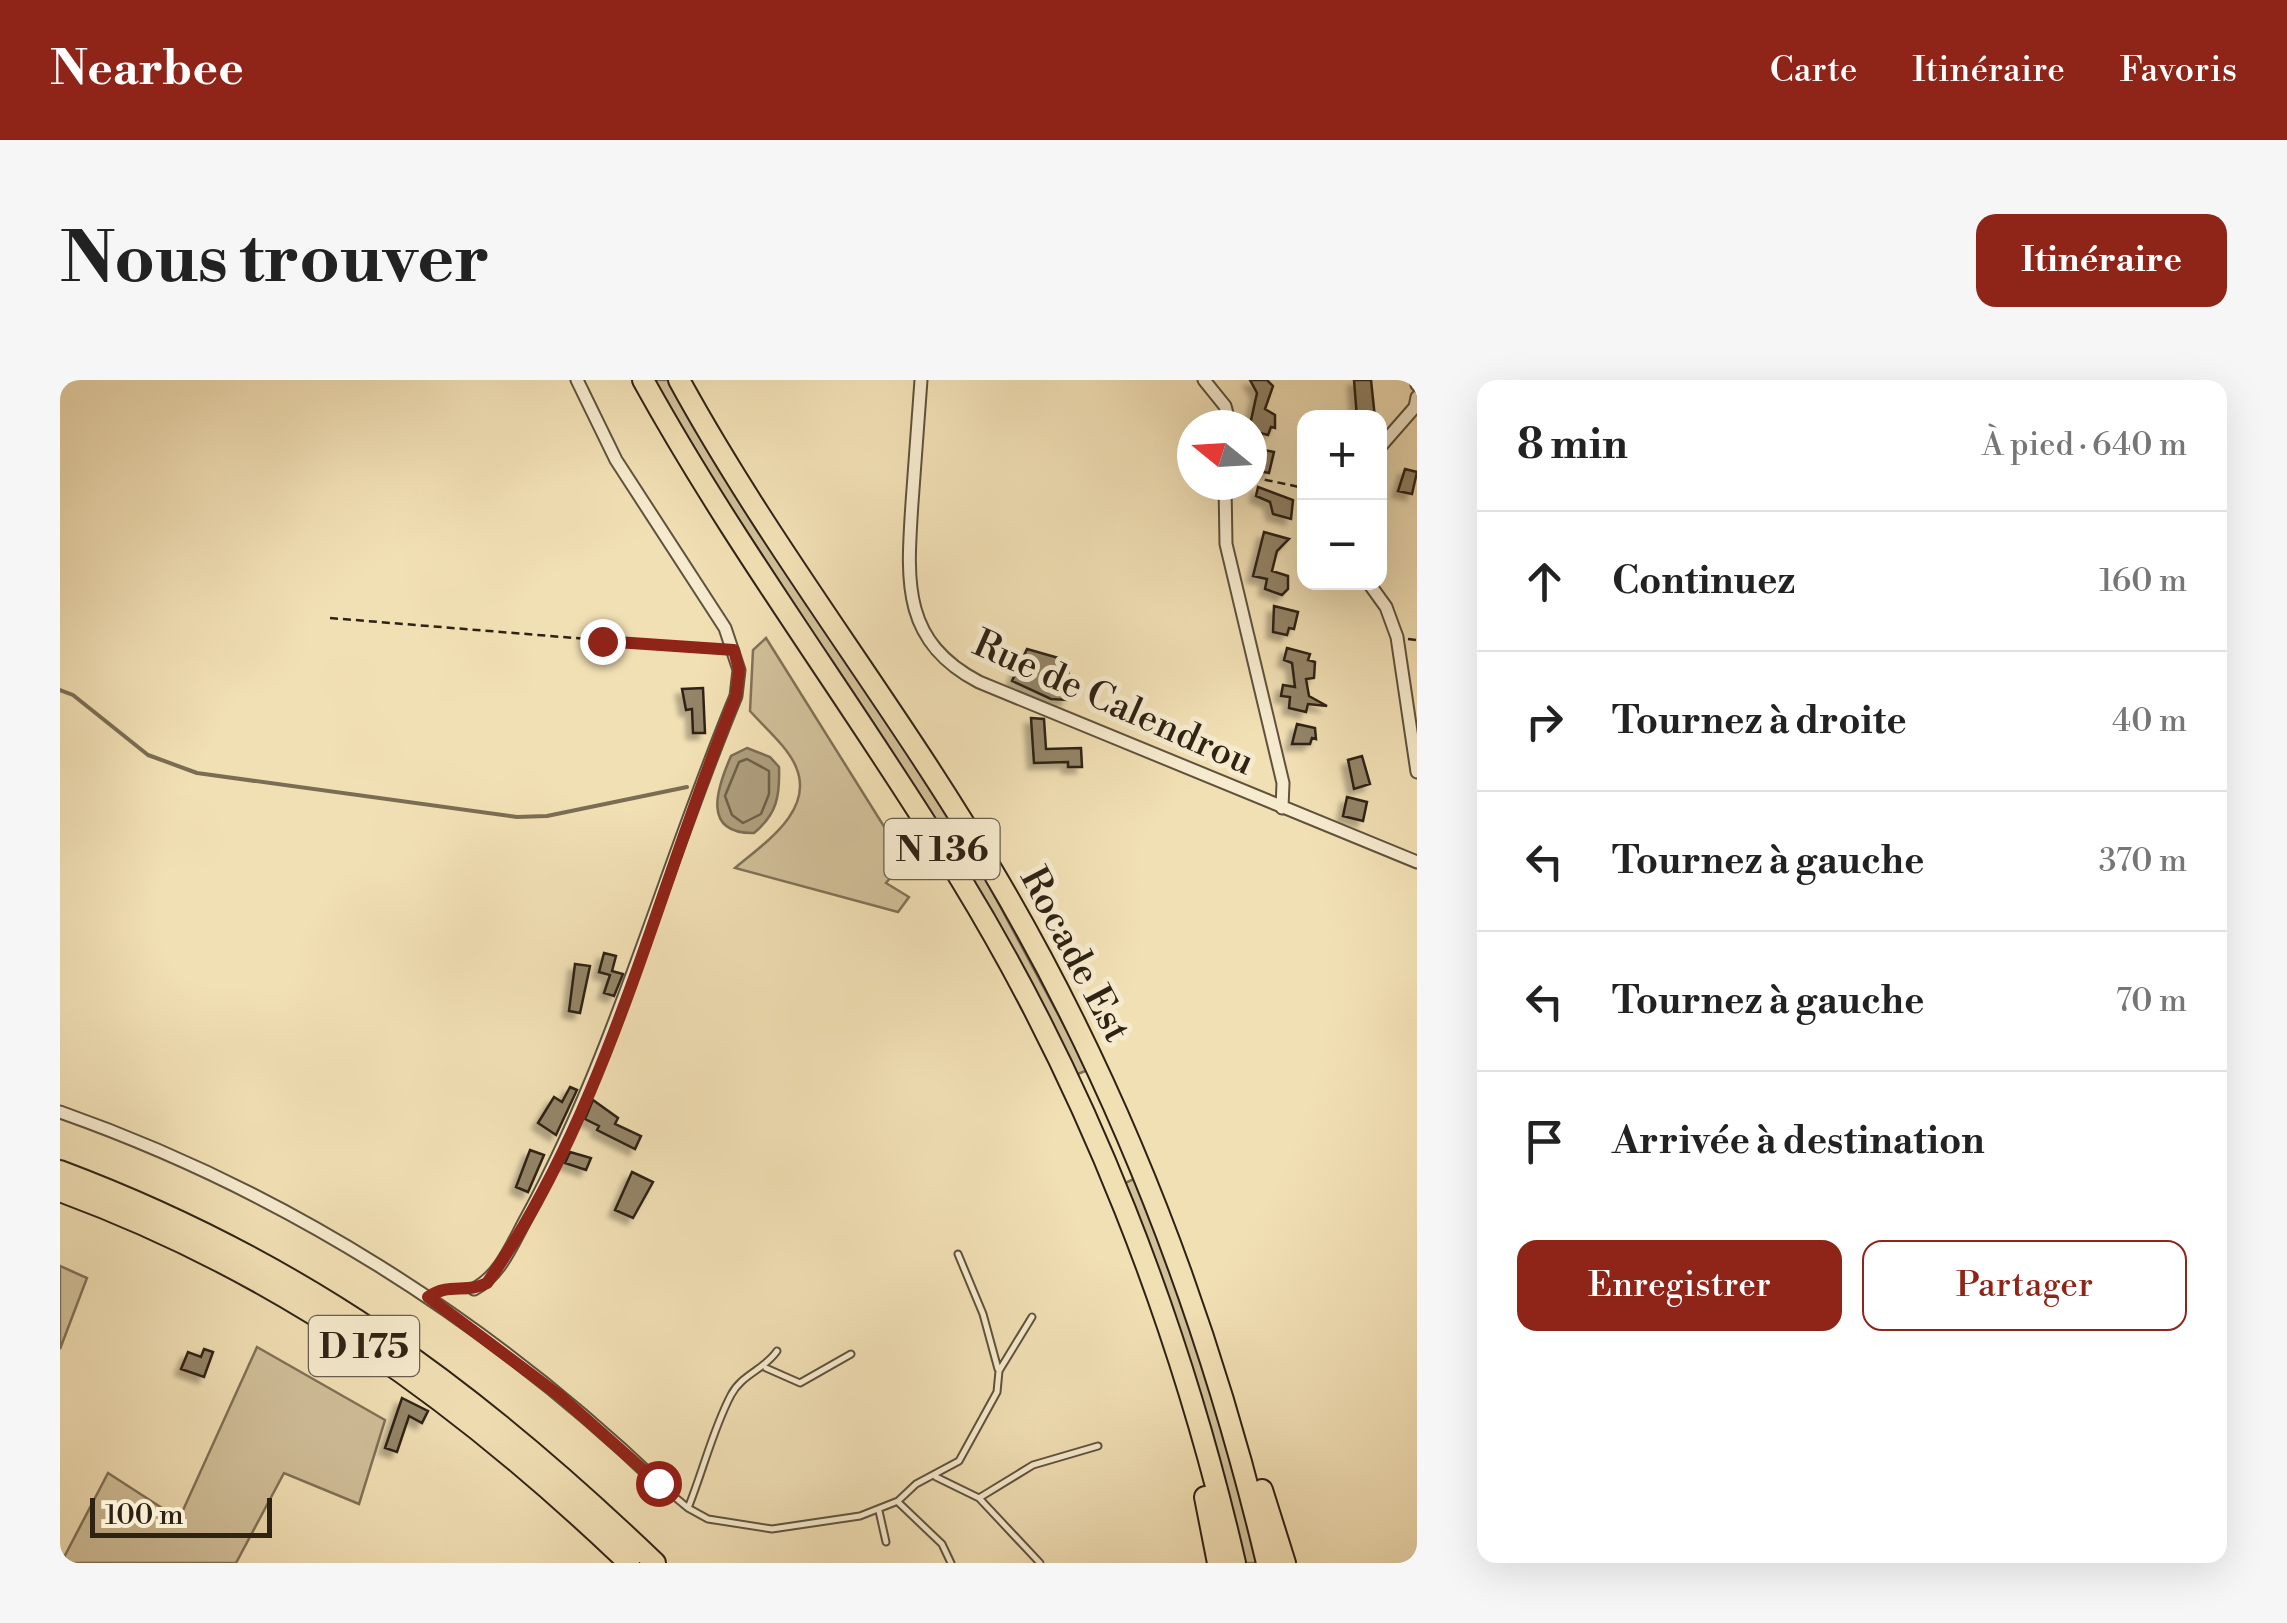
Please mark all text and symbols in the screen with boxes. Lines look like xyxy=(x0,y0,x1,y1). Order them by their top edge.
text: Nearbee xyxy=(50,40,244,100)
text: Carte xyxy=(1770,49,1857,92)
text: Itinéraire xyxy=(1912,49,2065,92)
text: Favoris xyxy=(2120,49,2237,92)
button: Itinéraire xyxy=(1976,214,2227,307)
text: Nous trouver xyxy=(60,216,490,304)
north arrow xyxy=(1177,410,1267,500)
map controls xyxy=(1297,410,1387,590)
button: + xyxy=(1297,410,1387,500)
text: 8 min xyxy=(1517,419,1628,472)
text: À pied · 640 m xyxy=(1982,425,2187,465)
button: − xyxy=(1297,500,1387,590)
icon: ahead xyxy=(1517,554,1572,609)
text: Continuez xyxy=(1612,558,1795,605)
text: 160 m xyxy=(2099,561,2187,601)
route end xyxy=(580,619,626,665)
street label: Rue de Calendrou xyxy=(966,620,1261,786)
icon: right xyxy=(1517,694,1572,749)
text: Tournez à droite xyxy=(1612,698,1907,745)
text: 40 m xyxy=(2112,701,2187,741)
road number: N 136 xyxy=(884,819,1000,879)
icon: left xyxy=(1517,834,1572,889)
text: Tournez à gauche xyxy=(1612,838,1924,885)
text: 370 m xyxy=(2099,841,2187,881)
street label: Rocade Est xyxy=(1009,859,1140,1050)
icon: left xyxy=(1517,974,1572,1029)
text: Tournez à gauche xyxy=(1612,978,1924,1025)
text: 70 m xyxy=(2116,981,2187,1021)
icon: arrive xyxy=(1517,1114,1572,1169)
text: Arrivée à destination xyxy=(1612,1118,1985,1165)
button: Enregistrer xyxy=(1517,1240,1842,1331)
button: Partager xyxy=(1862,1240,2187,1331)
road number: D 175 xyxy=(309,1316,419,1376)
route start xyxy=(636,1461,682,1507)
scale bar xyxy=(90,1493,272,1538)
text: 100 m xyxy=(105,1498,184,1533)

